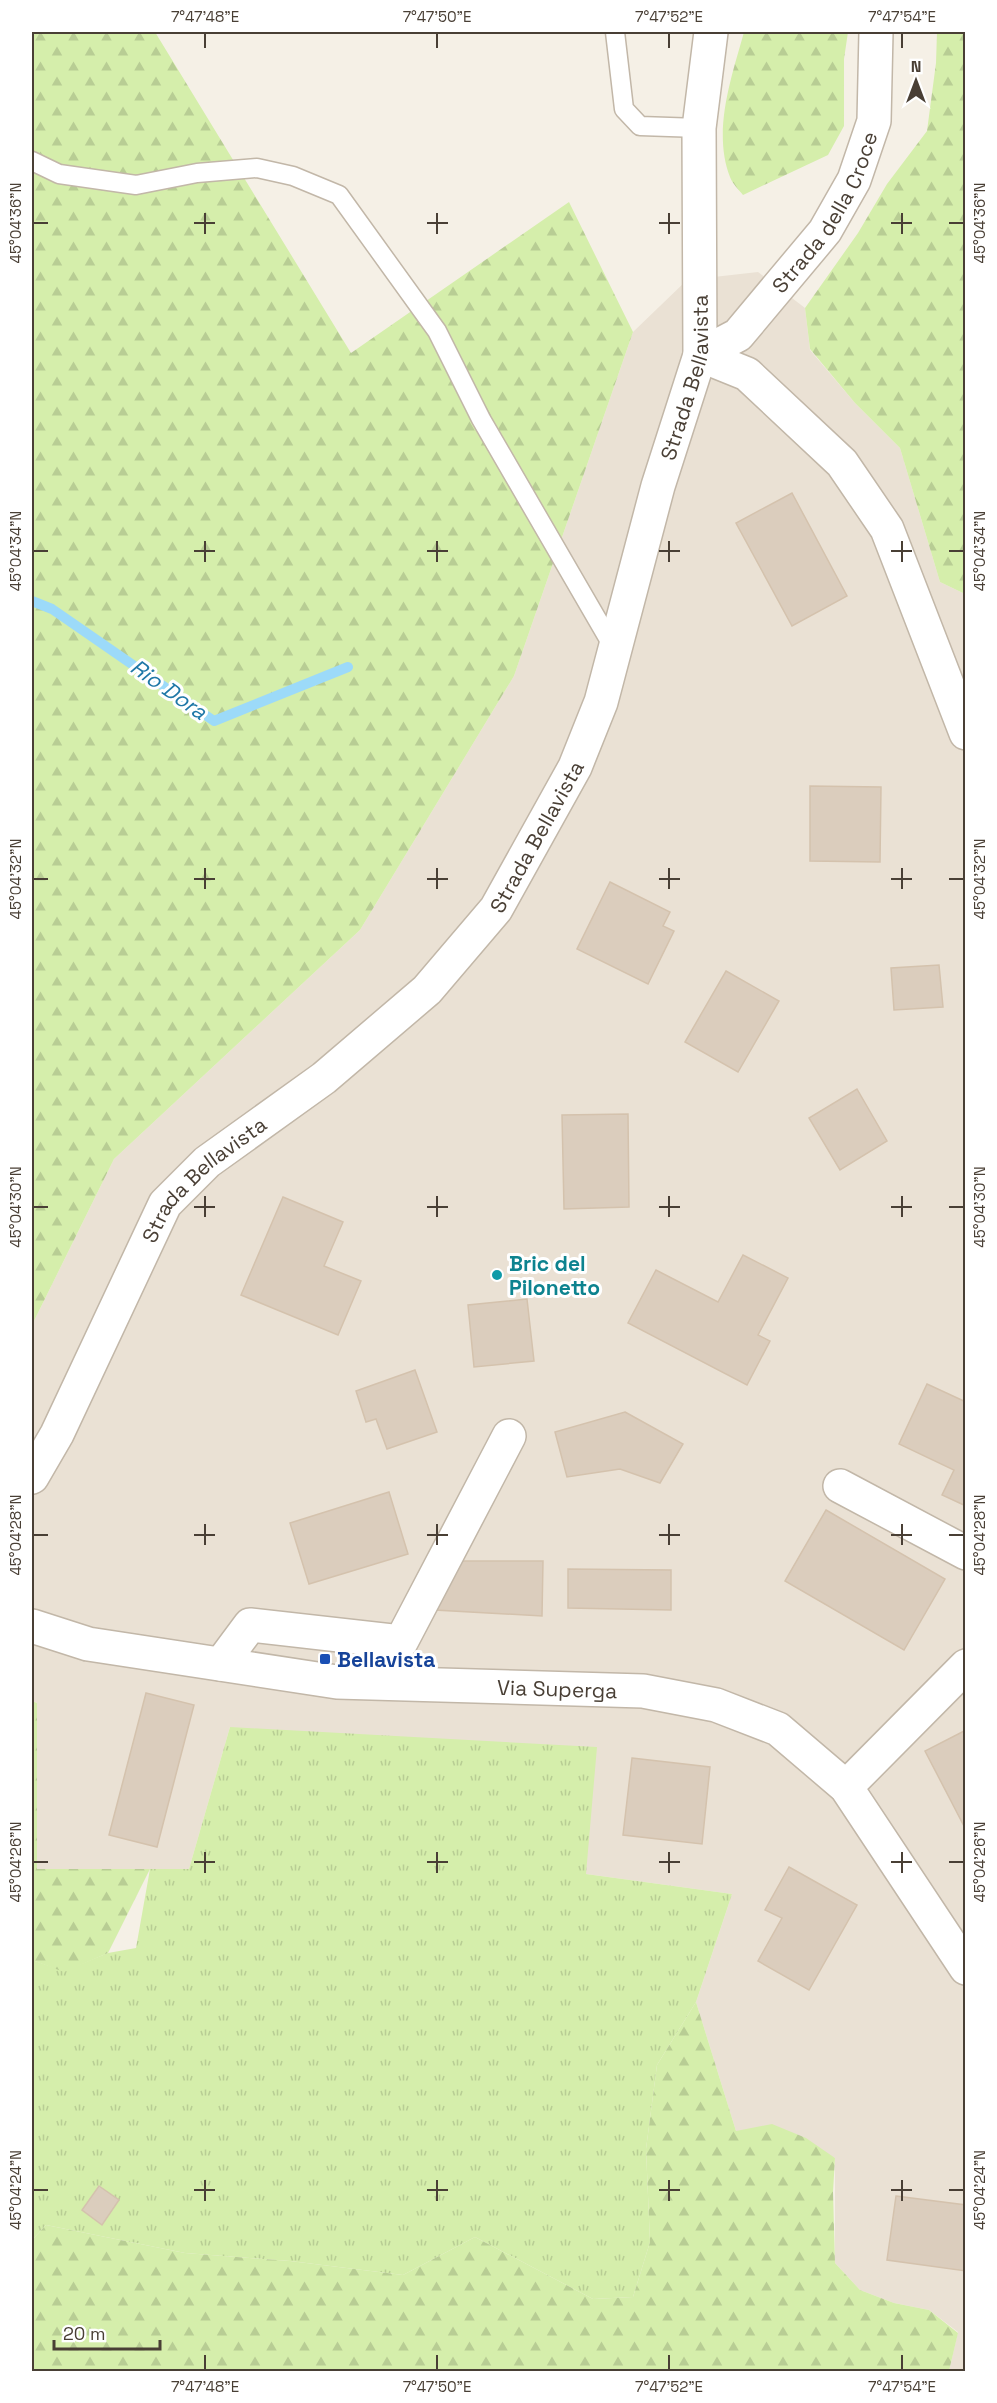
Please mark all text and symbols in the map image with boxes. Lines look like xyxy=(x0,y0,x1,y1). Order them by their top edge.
text: 7°47'48"E xyxy=(171,7,239,26)
text: 7°47'50"E xyxy=(403,7,471,26)
text: 7°47'52"E xyxy=(635,7,703,26)
text: 7°47'54"E xyxy=(868,7,936,26)
north arrow xyxy=(886,51,946,111)
text: N xyxy=(911,56,921,77)
street label: Strada della Croce xyxy=(766,128,883,298)
text: 45°04'36"N xyxy=(6,183,25,263)
text: 45°04'36"N xyxy=(970,183,989,263)
street label: Strada Bellavista xyxy=(654,295,714,464)
text: 45°04'34"N xyxy=(6,511,25,591)
text: 45°04'34"N xyxy=(970,511,989,591)
water label: Rio Dora xyxy=(125,653,213,726)
street label: Strada Bellavista xyxy=(483,756,589,917)
text: 45°04'32"N xyxy=(6,839,25,919)
text: 45°04'32"N xyxy=(970,839,989,919)
street label: Strada Bellavista xyxy=(135,1110,272,1247)
text: 45°04'30"N xyxy=(6,1166,25,1248)
text: 45°04'30"N xyxy=(970,1166,989,1248)
place label: Bric del Pilonetto xyxy=(509,1250,600,1301)
marker: Bric del Pilonetto xyxy=(490,1268,504,1282)
text: 45°04'28"N xyxy=(6,1494,25,1576)
text: 45°04'28"N xyxy=(970,1494,989,1576)
place label: Bellavista xyxy=(337,1646,435,1673)
marker: Bellavista xyxy=(318,1652,332,1666)
street label: Via Superga xyxy=(497,1673,618,1704)
text: 45°04'26"N xyxy=(6,1822,25,1902)
text: 45°04'26"N xyxy=(970,1822,989,1902)
text: 45°04'24"N xyxy=(6,2150,25,2230)
text: 45°04'24"N xyxy=(970,2150,989,2230)
scale bar xyxy=(54,2313,160,2351)
text: 20 m xyxy=(63,2322,106,2345)
text: 7°47'48"E xyxy=(171,2377,239,2396)
text: 7°47'50"E xyxy=(403,2377,471,2396)
text: 7°47'52"E xyxy=(635,2377,703,2396)
text: 7°47'54"E xyxy=(868,2377,936,2396)

